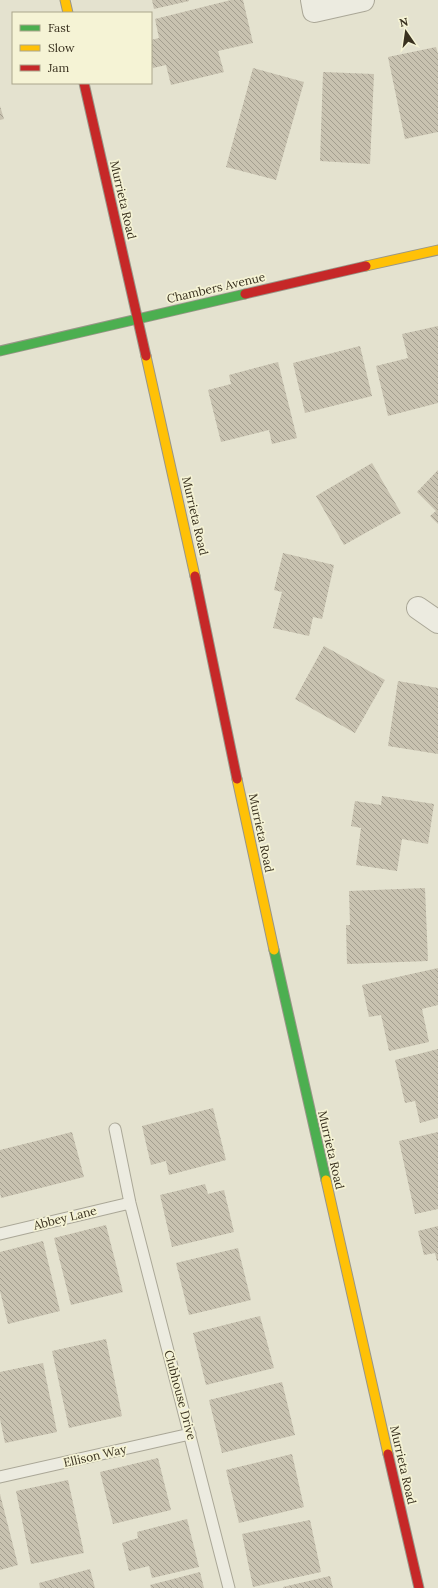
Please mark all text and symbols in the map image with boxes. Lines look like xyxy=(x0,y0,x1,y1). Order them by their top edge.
legend xyxy=(12,12,152,84)
north arrow xyxy=(386,12,426,52)
text: N xyxy=(398,14,410,30)
text: Fast xyxy=(48,20,71,35)
text: Slow xyxy=(48,40,75,55)
text: Jam xyxy=(47,60,69,75)
street label: Murrieta Road xyxy=(107,159,140,241)
street label: Chambers Avenue xyxy=(165,269,267,306)
street label: Murrieta Road xyxy=(179,475,212,557)
street label: Murrieta Road xyxy=(246,792,277,874)
street label: Murrieta Road xyxy=(315,1109,348,1191)
street label: Abbey Lane xyxy=(31,1202,99,1233)
street label: Clubhouse Drive xyxy=(161,1348,200,1442)
street label: Murrieta Road xyxy=(387,1424,420,1506)
street label: Ellison Way xyxy=(62,1441,129,1470)

